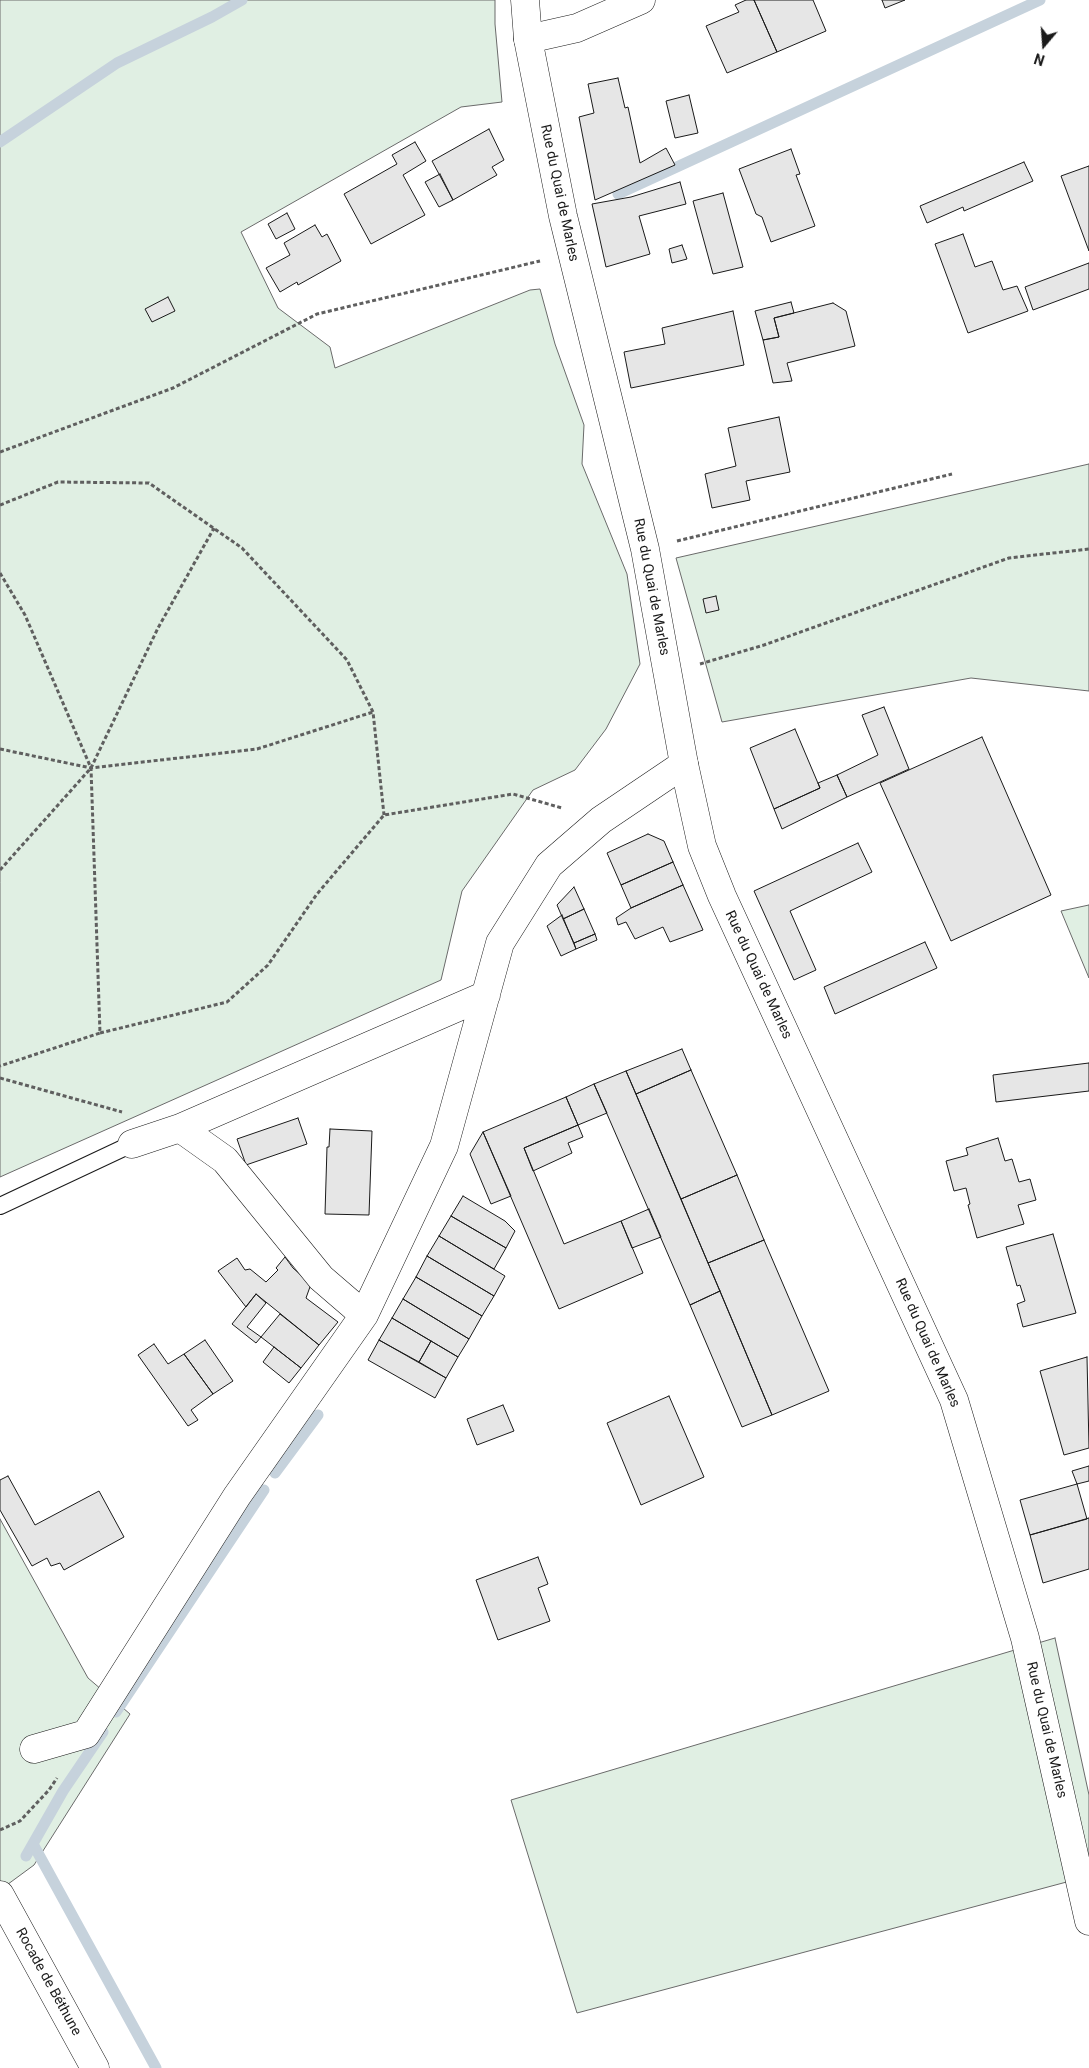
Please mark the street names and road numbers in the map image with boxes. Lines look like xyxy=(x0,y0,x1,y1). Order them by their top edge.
street label: Rue du Quai de Marles xyxy=(536,123,582,263)
street label: Rue du Quai de Marles xyxy=(629,517,673,657)
street label: Rue du Quai de Marles xyxy=(721,908,795,1042)
street label: Rue du Quai de Marles xyxy=(891,1276,963,1410)
street label: Rue du Quai de Marles xyxy=(1022,1660,1070,1800)
street label: Rocade de Béthune xyxy=(11,1925,85,2039)

